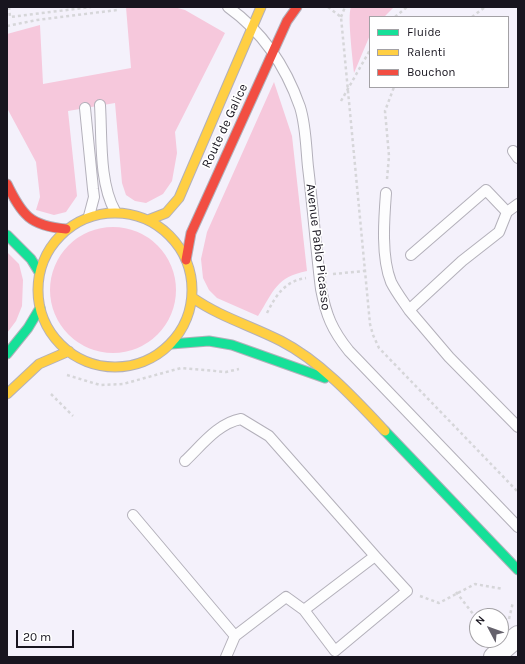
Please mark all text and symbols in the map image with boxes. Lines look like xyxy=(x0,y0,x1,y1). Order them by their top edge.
legend xyxy=(369,16,509,88)
text: Fluide xyxy=(407,25,441,39)
text: Ralenti xyxy=(407,45,446,59)
text: Bouchon xyxy=(407,65,456,79)
street label: Route de Galice xyxy=(199,81,251,171)
street label: Avenue Pablo Picasso xyxy=(302,183,334,311)
north arrow xyxy=(469,608,509,648)
text: N xyxy=(473,613,488,628)
scale bar xyxy=(18,622,76,648)
text: 20 m xyxy=(23,630,51,644)

